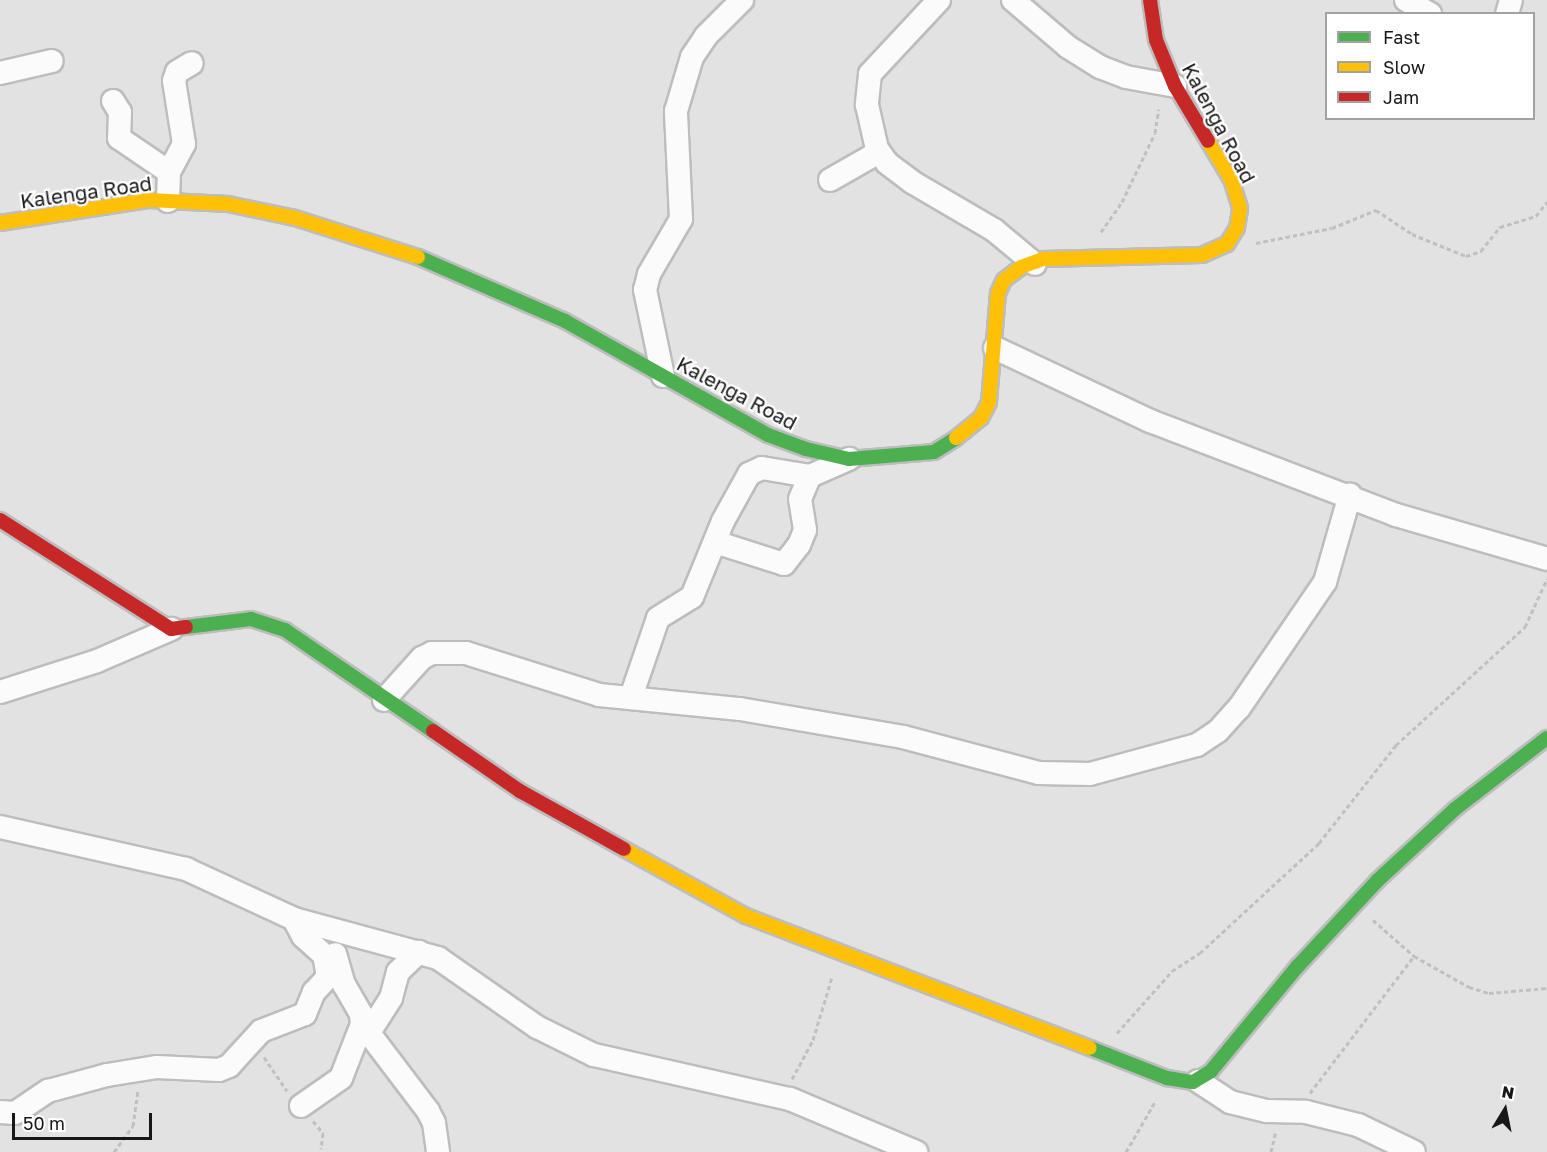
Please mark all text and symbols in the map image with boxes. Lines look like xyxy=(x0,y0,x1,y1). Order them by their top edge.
legend xyxy=(1325,12,1535,120)
text: Fast xyxy=(1383,26,1420,48)
text: Slow xyxy=(1383,56,1425,78)
street label: Kalenga Road xyxy=(1177,59,1261,187)
text: Jam xyxy=(1383,86,1419,108)
street label: Kalenga Road xyxy=(19,171,153,213)
street label: Kalenga Road xyxy=(673,351,801,435)
north arrow xyxy=(1475,1080,1535,1140)
text: N xyxy=(1500,1081,1516,1103)
scale bar xyxy=(15,1101,154,1139)
text: 50 m xyxy=(23,1112,65,1134)

